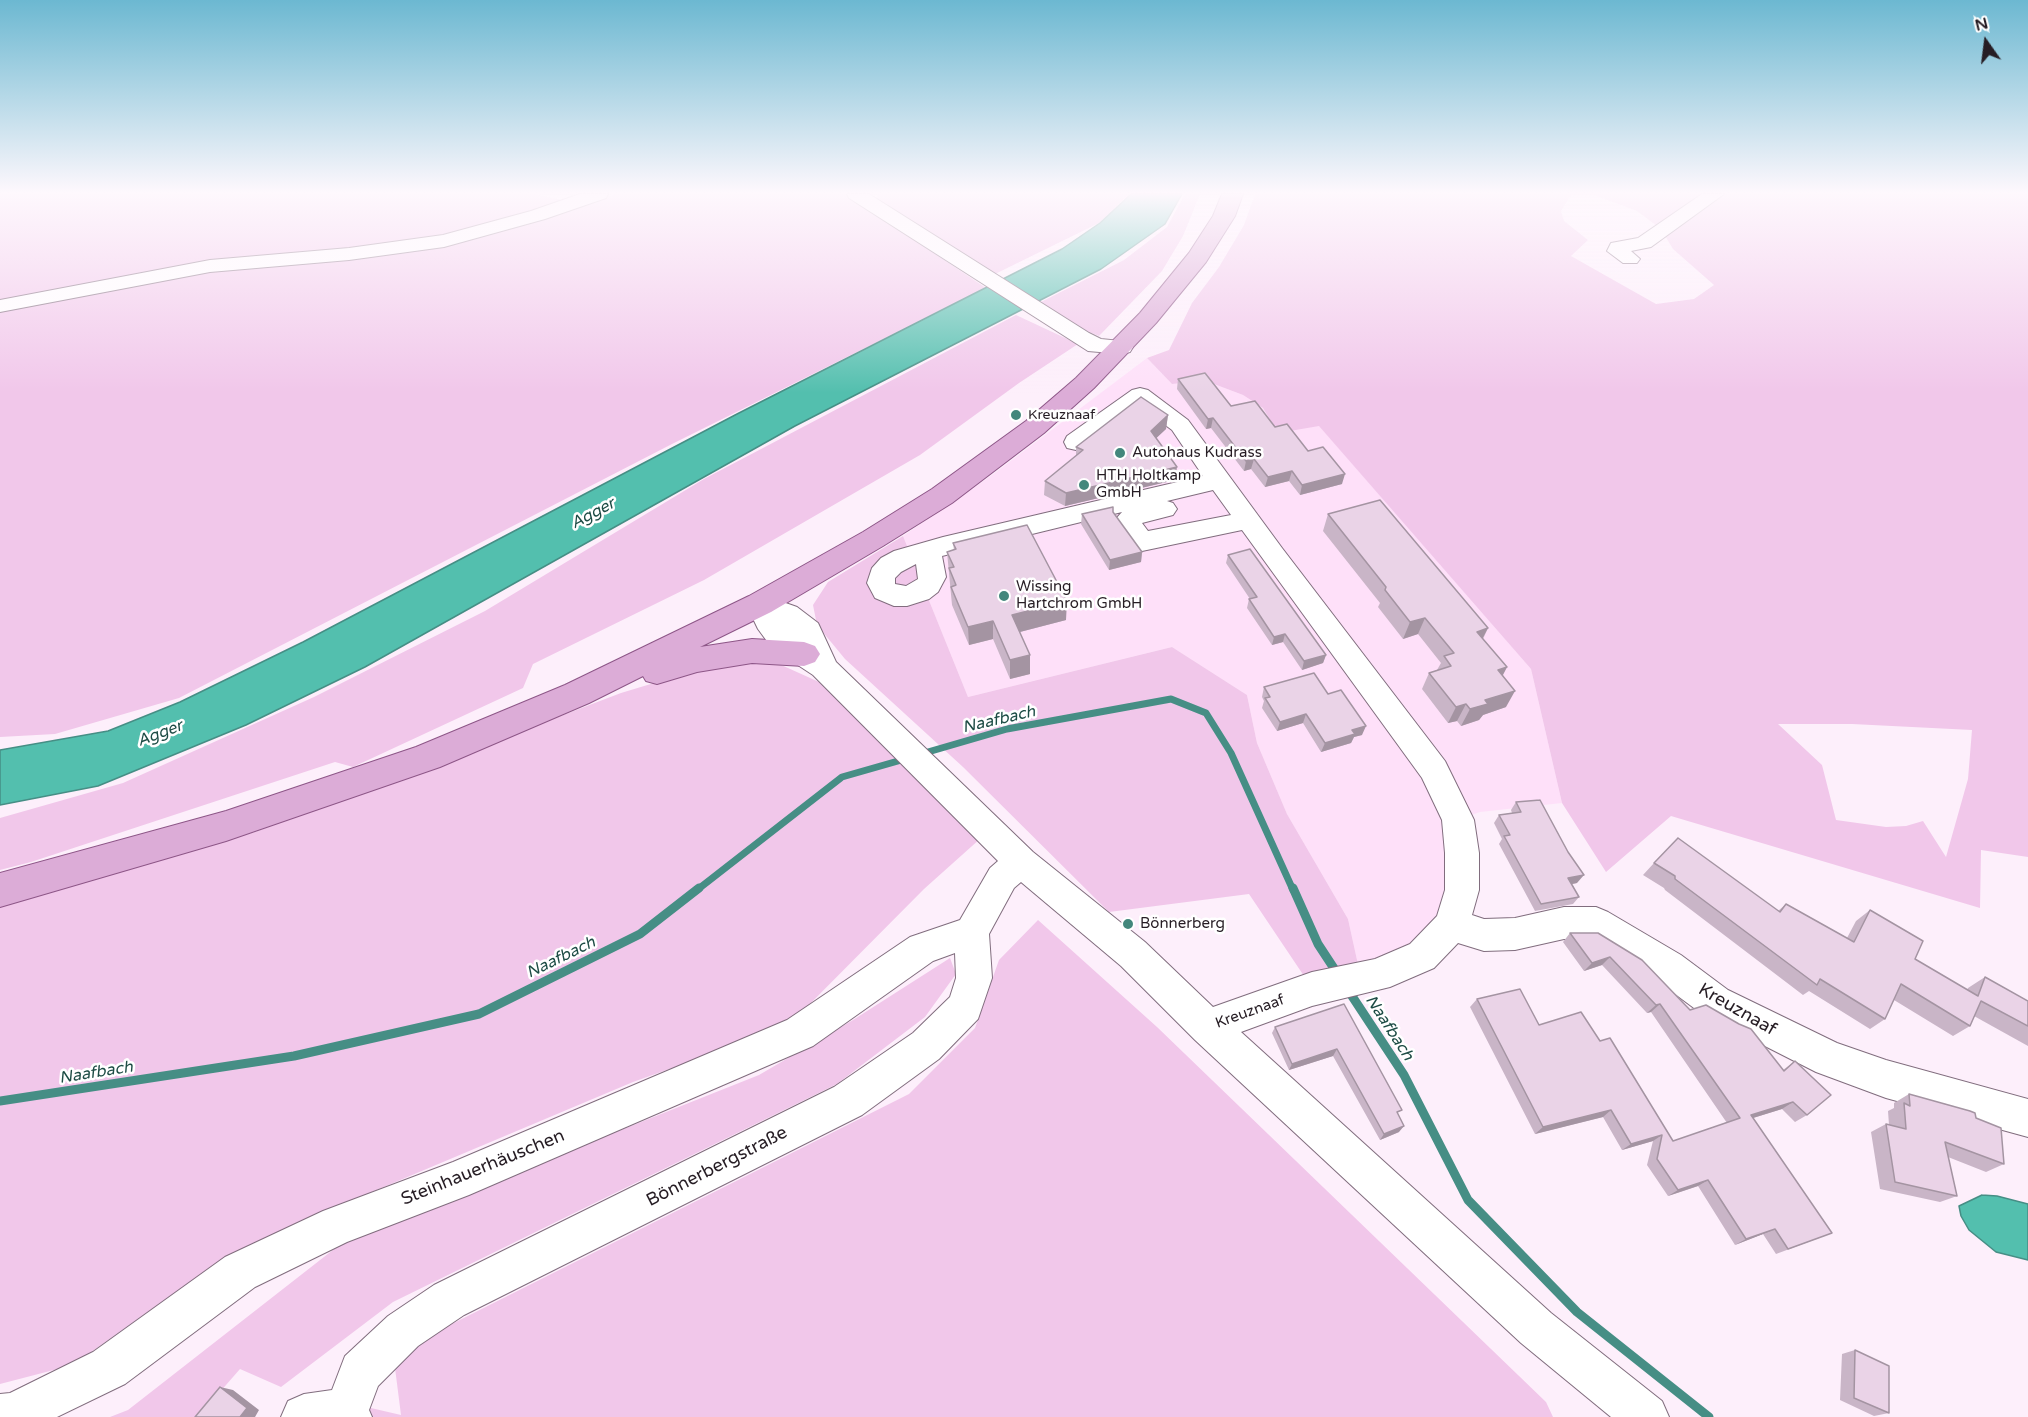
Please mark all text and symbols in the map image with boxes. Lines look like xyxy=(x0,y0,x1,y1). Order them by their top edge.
north arrow xyxy=(1956,12,2016,72)
text: N xyxy=(1973,13,1990,36)
place label: Kreuznaaf xyxy=(1028,407,1095,423)
marker: Kreuznaaf xyxy=(1009,408,1023,422)
place label: Autohaus Kudrass xyxy=(1132,444,1262,462)
marker: Autohaus Kudrass xyxy=(1113,446,1127,460)
place label: HTH Holtkamp GmbH xyxy=(1096,467,1201,502)
marker: HTH Holtkamp GmbH xyxy=(1077,478,1091,492)
water label: Agger xyxy=(568,494,618,534)
place label: Wissing Hartchrom GmbH xyxy=(1016,578,1142,613)
marker: Wissing Hartchrom GmbH xyxy=(997,589,1011,603)
water label: Naafbach xyxy=(961,702,1037,738)
water label: Agger xyxy=(135,717,185,751)
place label: Bönnerberg xyxy=(1140,915,1225,933)
marker: Bönnerberg xyxy=(1121,917,1135,931)
water label: Naafbach xyxy=(523,933,599,983)
street label: Kreuznaaf xyxy=(1694,979,1780,1041)
street label: Kreuznaaf xyxy=(1213,991,1287,1033)
water label: Naafbach xyxy=(1361,992,1417,1064)
water label: Naafbach xyxy=(58,1058,134,1088)
street label: Bönnerbergstraße xyxy=(643,1122,791,1212)
street label: Steinhauerhäuschen xyxy=(398,1125,568,1211)

